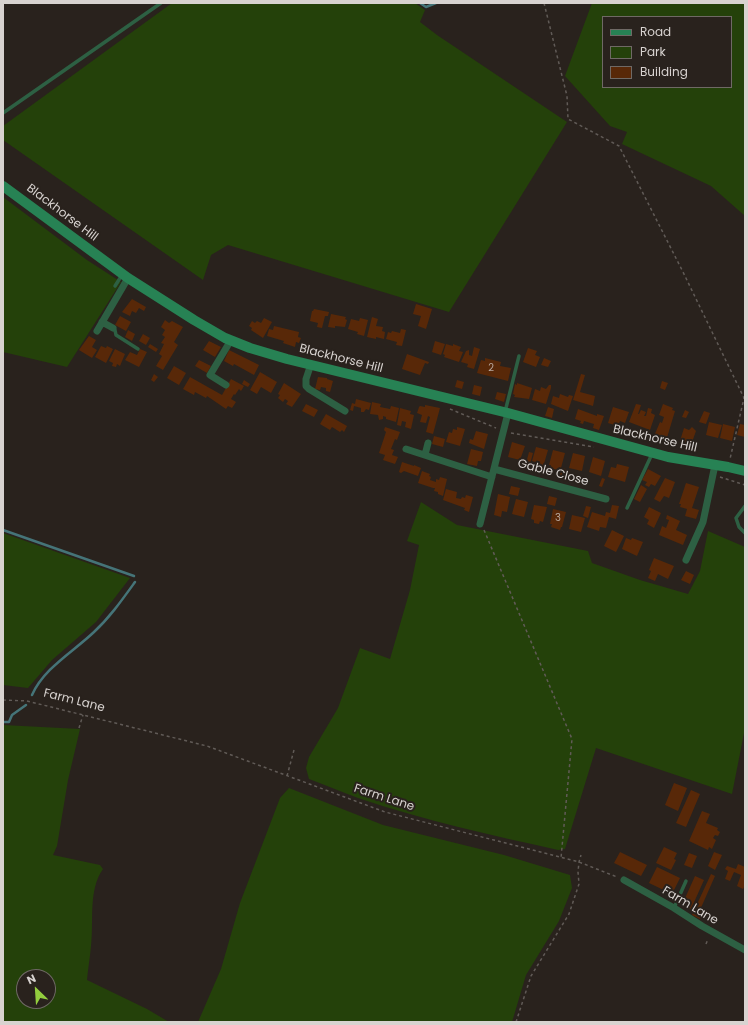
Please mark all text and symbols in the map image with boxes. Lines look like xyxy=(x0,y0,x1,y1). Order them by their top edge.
legend xyxy=(602,16,732,88)
text: Road xyxy=(640,23,671,40)
text: Park xyxy=(640,43,666,60)
text: Building xyxy=(640,63,688,80)
street label: Blackhorse Hill xyxy=(23,181,101,245)
street label: Blackhorse Hill xyxy=(298,342,384,376)
house number: 2 xyxy=(488,362,494,374)
street label: Blackhorse Hill xyxy=(612,422,698,456)
street label: Gable Close xyxy=(516,457,590,489)
house number: 3 xyxy=(555,512,561,524)
street label: Farm Lane xyxy=(42,686,106,716)
street label: Farm Lane xyxy=(352,781,416,815)
street label: Farm Lane xyxy=(659,884,721,928)
north arrow xyxy=(16,969,56,1009)
text: N xyxy=(24,970,38,988)

